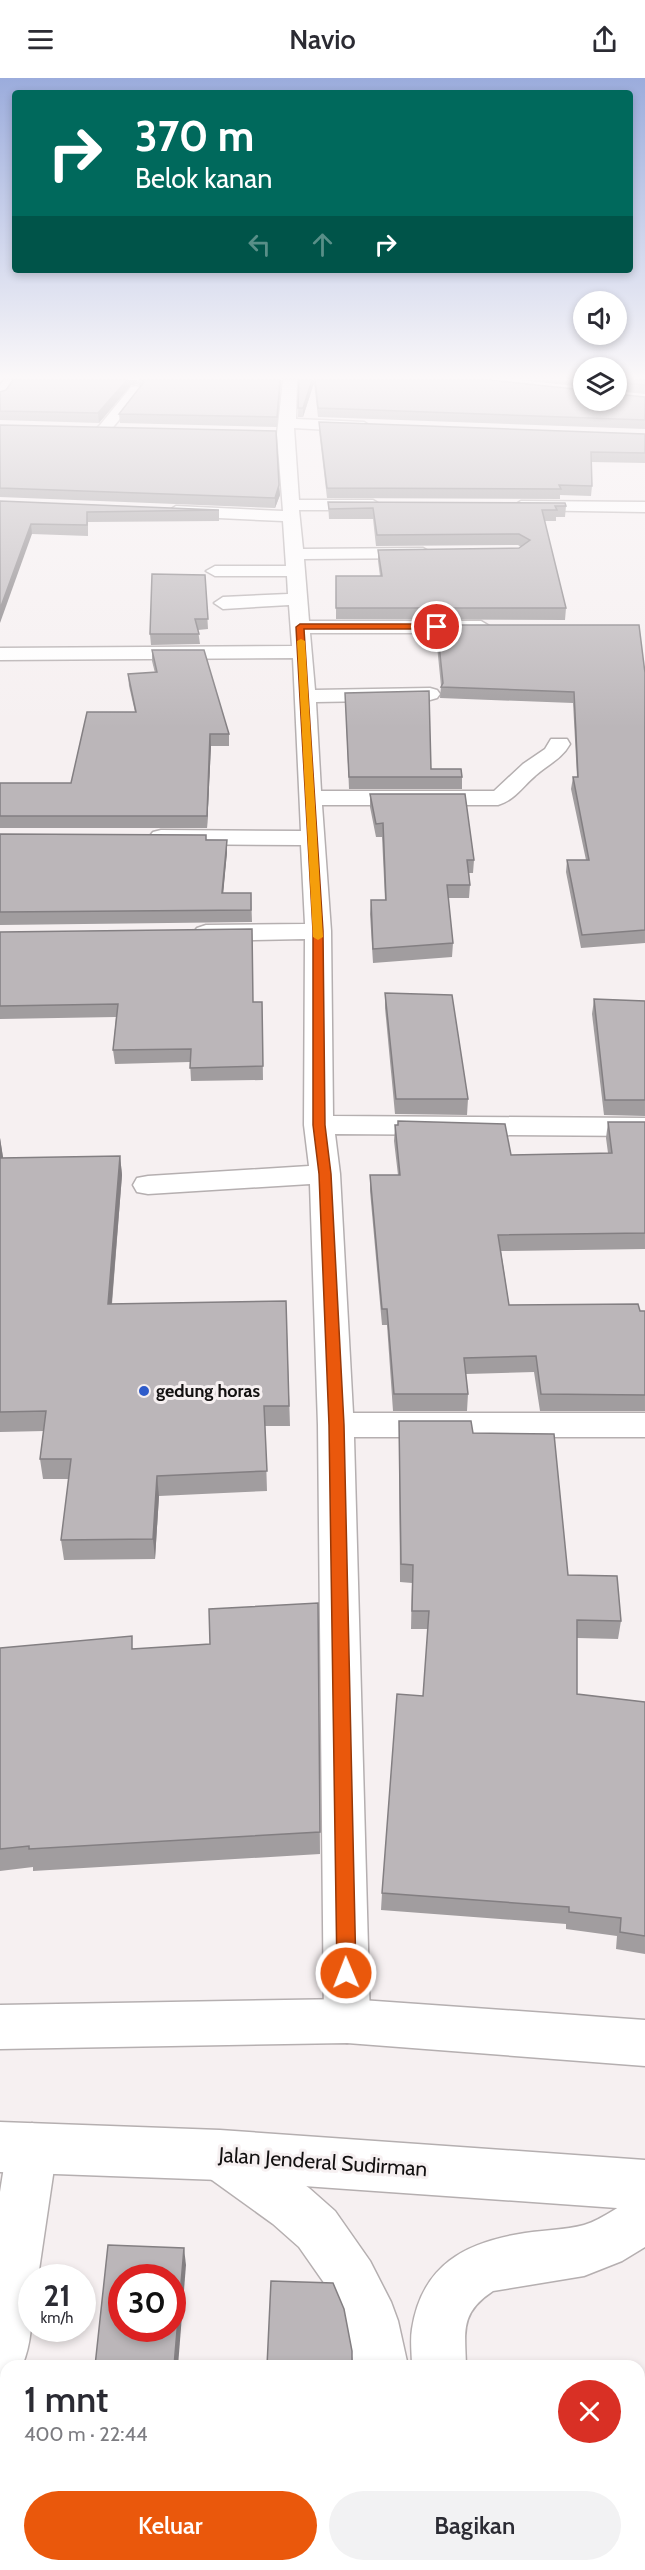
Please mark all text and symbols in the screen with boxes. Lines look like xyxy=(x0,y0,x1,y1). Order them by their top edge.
icon: menu xyxy=(24,23,57,56)
text: Navio xyxy=(289,23,356,56)
icon: share xyxy=(588,23,621,56)
text: 370 m xyxy=(135,110,254,162)
icon: right xyxy=(36,114,114,192)
text: Belok kanan xyxy=(135,162,272,195)
icon: left xyxy=(243,228,276,261)
icon: ahead xyxy=(306,228,339,261)
icon: right xyxy=(369,228,402,261)
map controls xyxy=(573,291,627,411)
button: sound xyxy=(573,291,627,345)
button: layers xyxy=(573,357,627,411)
pin xyxy=(411,601,462,652)
icon: arrive xyxy=(420,610,453,643)
place label: gedung horas xyxy=(156,1380,260,1402)
marker: gedung horas xyxy=(137,1384,151,1398)
position arrow xyxy=(314,1941,378,2005)
street label: Jalan Jenderal Sudirman xyxy=(217,2142,428,2181)
speed limit sign: 30 xyxy=(108,2264,186,2342)
text: 21 xyxy=(44,2277,70,2314)
text: km/h xyxy=(41,2309,73,2327)
text: 1 mnt xyxy=(24,2377,108,2421)
button: close xyxy=(558,2380,621,2443)
text: 400 m · 22:44 xyxy=(24,2422,148,2446)
button: Keluar xyxy=(24,2491,317,2560)
button: Bagikan xyxy=(329,2491,621,2560)

